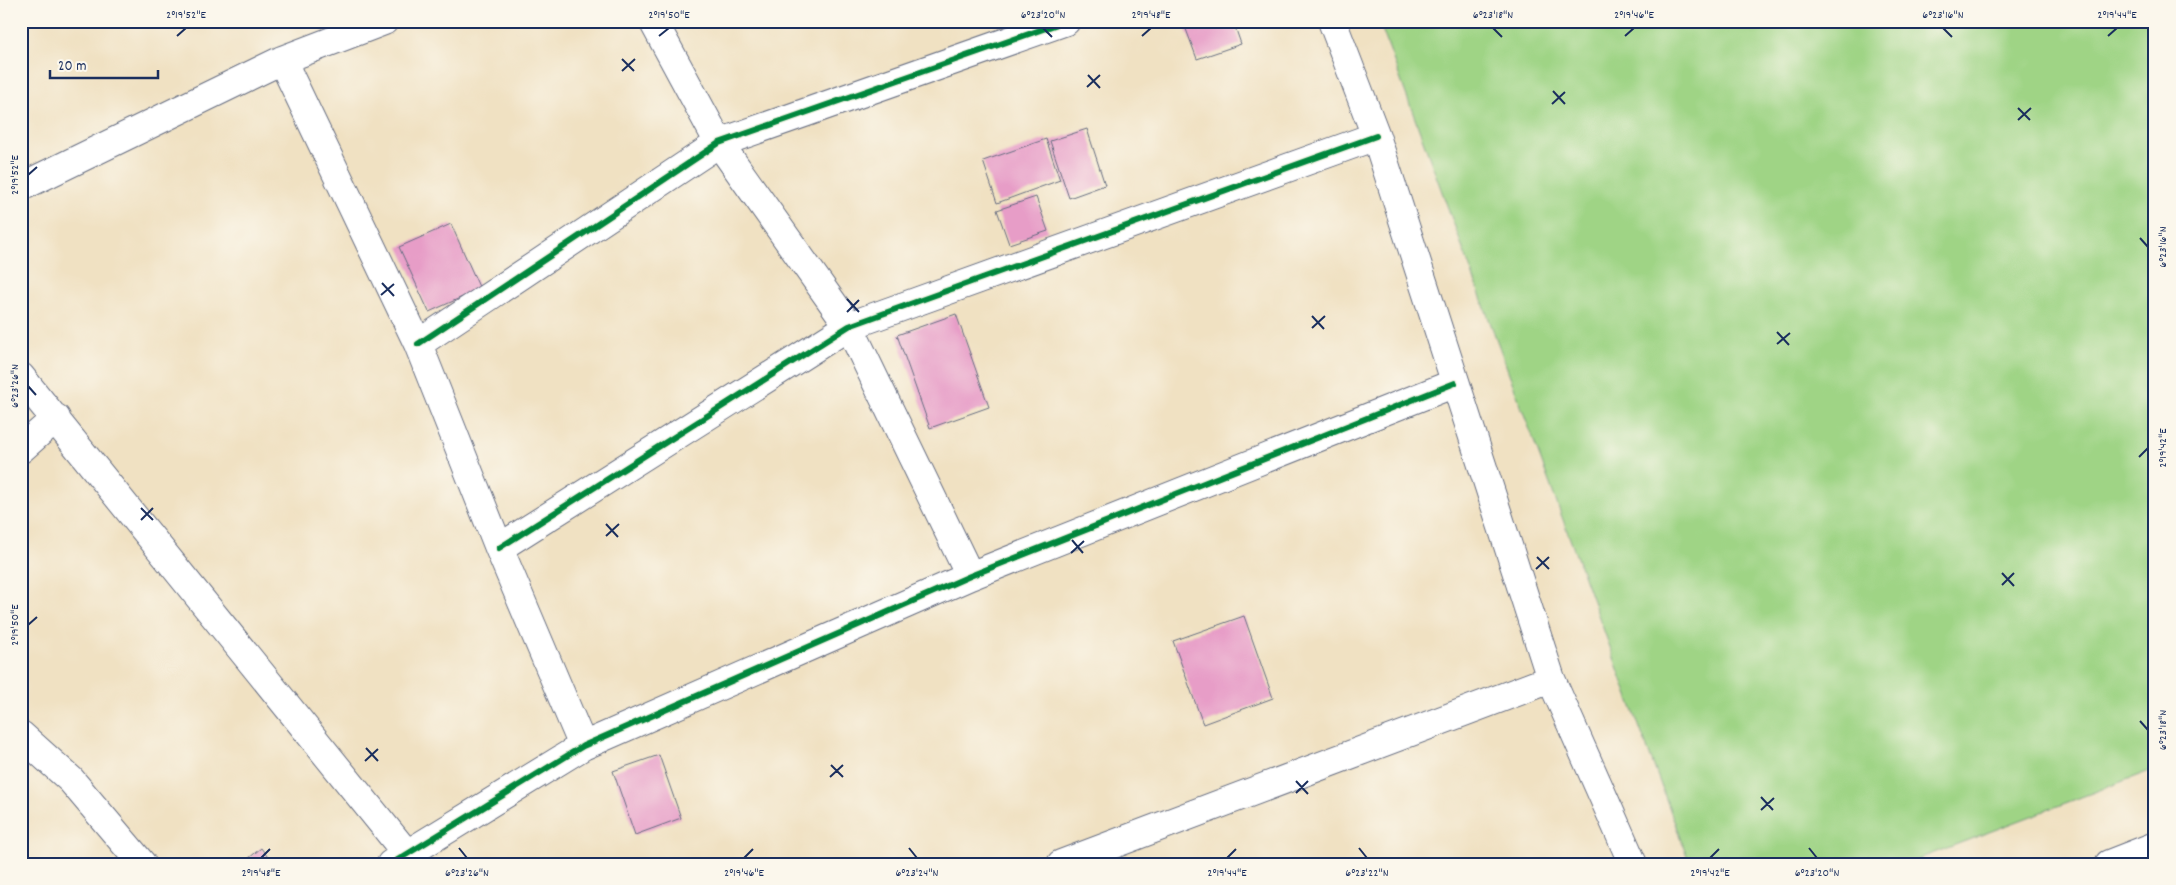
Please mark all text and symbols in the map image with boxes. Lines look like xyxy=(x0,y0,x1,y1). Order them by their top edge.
text: 2°19'52"E xyxy=(166,7,207,24)
text: 2°19'50"E xyxy=(648,7,690,24)
text: 6°23'20"N xyxy=(1021,7,1065,24)
text: 2°19'48"E xyxy=(1131,7,1171,24)
text: 6°23'18"N xyxy=(1473,7,1513,24)
text: 2°19'46"E xyxy=(1614,7,1655,24)
text: 6°23'16"N xyxy=(1922,7,1964,24)
text: 2°19'44"E xyxy=(2097,7,2137,24)
scale bar xyxy=(50,48,158,80)
text: 20 m xyxy=(58,56,86,78)
text: 2°19'52"E xyxy=(7,154,24,195)
text: 6°23'16"N xyxy=(2155,226,2172,268)
text: 6°23'26"N xyxy=(7,364,24,408)
text: 2°19'42"E xyxy=(2155,428,2172,468)
text: 2°19'50"E xyxy=(7,604,24,646)
text: 6°23'18"N xyxy=(2155,710,2172,750)
text: 2°19'48"E xyxy=(241,865,281,882)
text: 6°23'26"N xyxy=(445,865,489,882)
text: 2°19'46"E xyxy=(724,865,765,882)
text: 6°23'24"N xyxy=(895,865,939,882)
text: 2°19'44"E xyxy=(1207,865,1247,882)
text: 6°23'22"N xyxy=(1345,865,1389,882)
text: 2°19'42"E xyxy=(1690,865,1730,882)
text: 6°23'20"N xyxy=(1795,865,1839,882)

